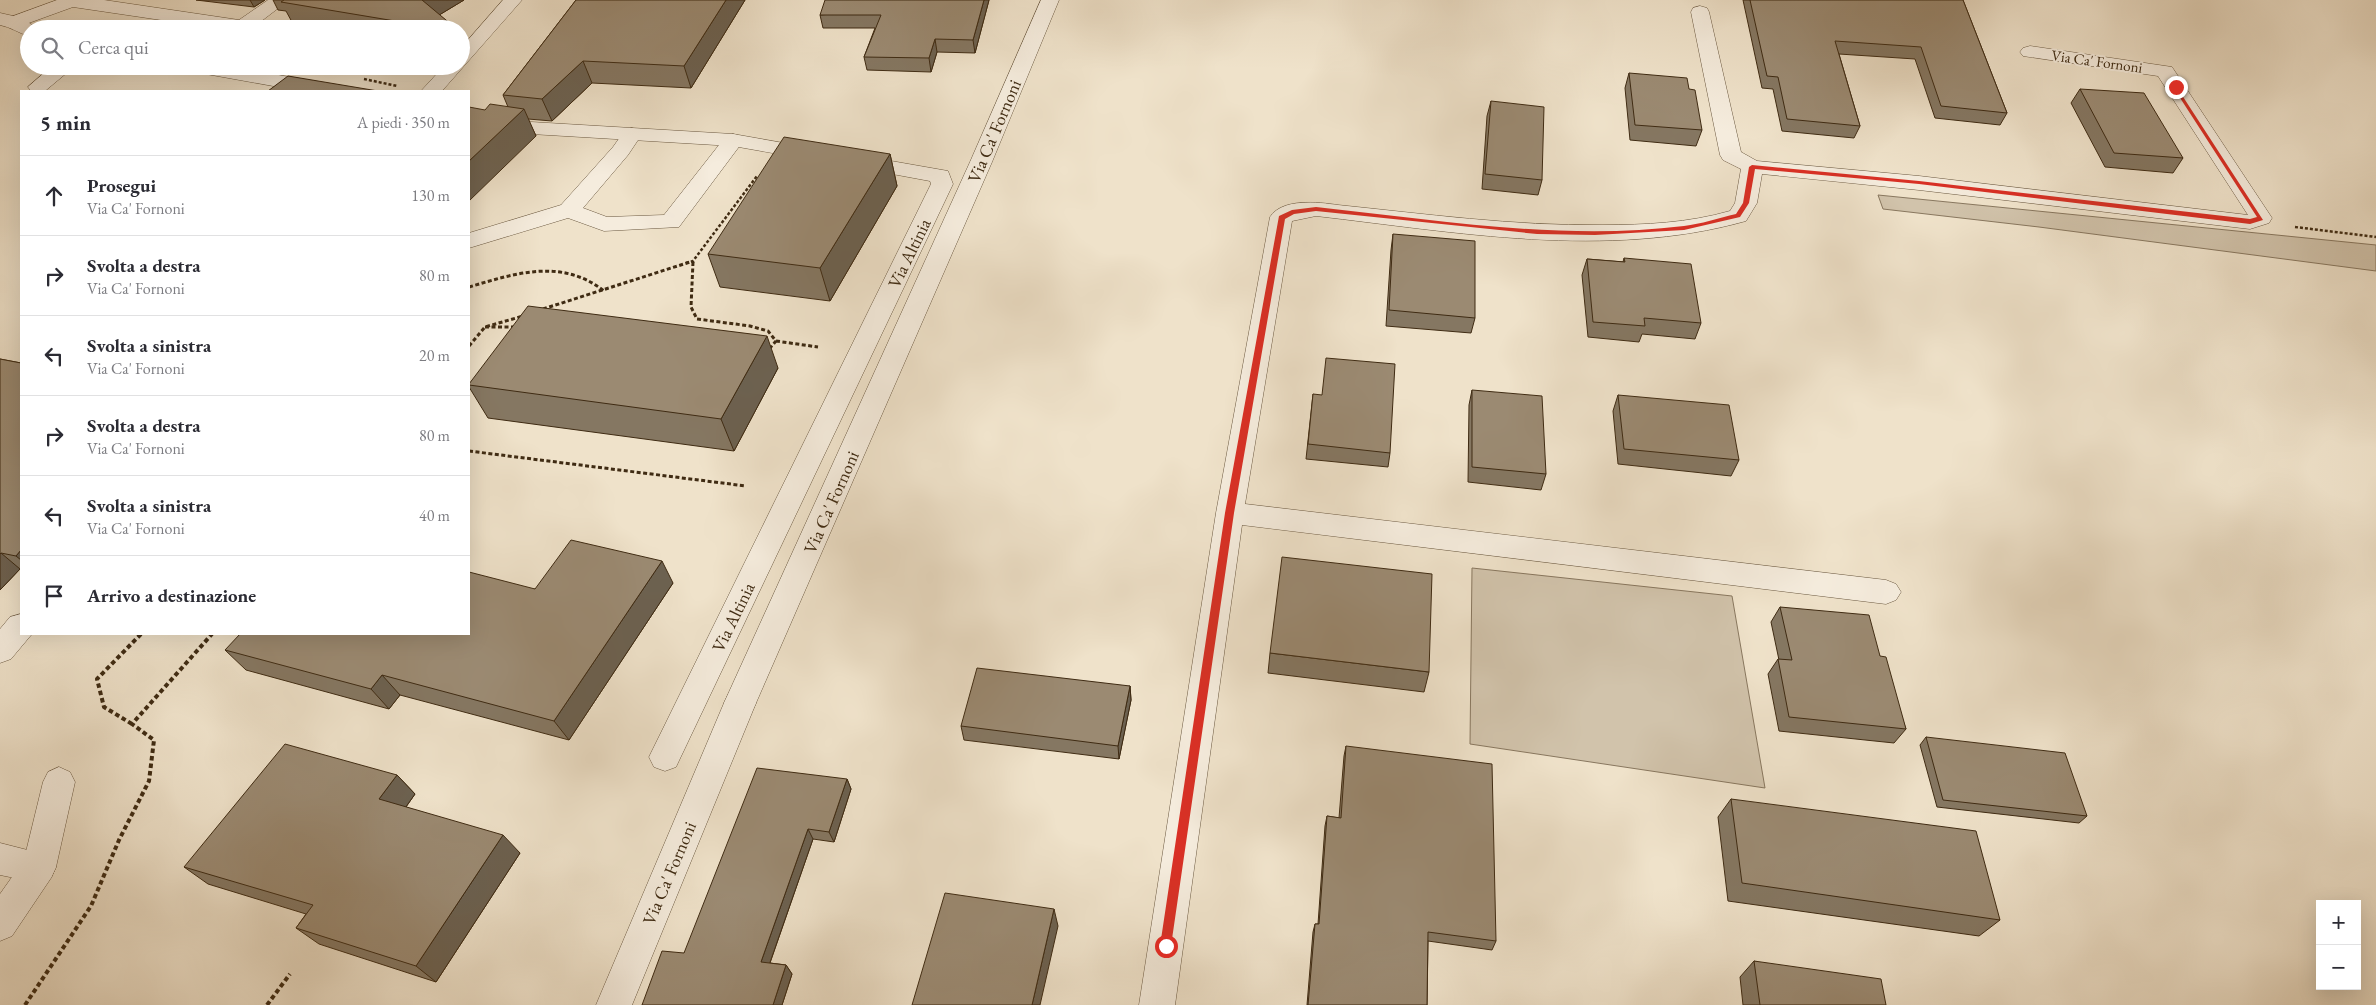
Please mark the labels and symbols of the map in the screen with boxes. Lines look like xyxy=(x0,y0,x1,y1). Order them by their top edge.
street label: Via Ca' Fornoni xyxy=(2050,45,2144,77)
street label: Via Ca' Fornoni xyxy=(962,75,1026,186)
route end xyxy=(2165,76,2188,99)
street label: Via Altinia xyxy=(882,214,936,292)
street label: Via Ca' Fornoni xyxy=(798,447,864,557)
street label: Via Altinia xyxy=(706,578,760,656)
street label: Via Ca' Fornoni xyxy=(637,817,701,928)
route start xyxy=(1155,935,1178,958)

